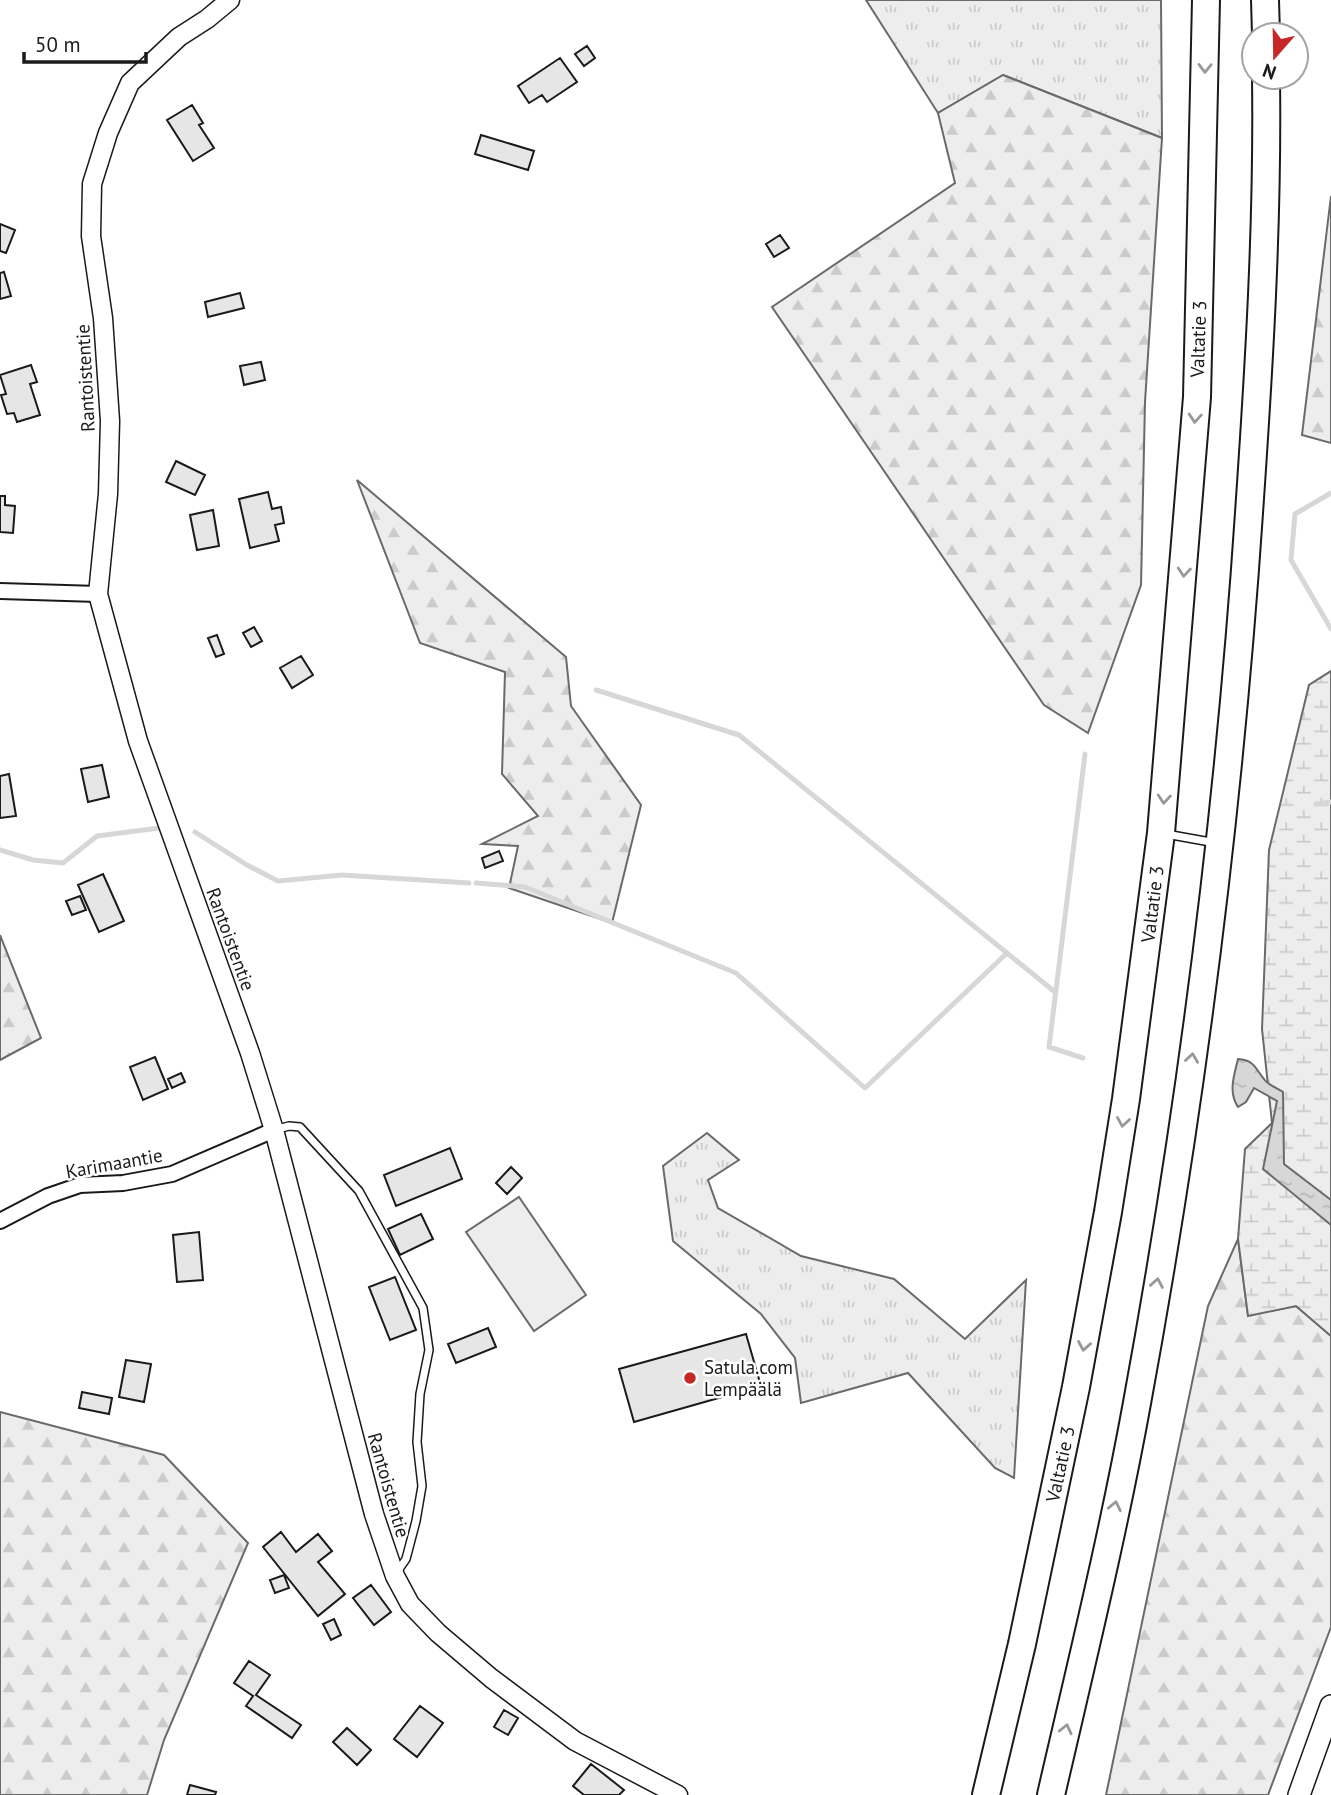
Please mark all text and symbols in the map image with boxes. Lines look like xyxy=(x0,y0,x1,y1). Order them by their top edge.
scale bar xyxy=(24,21,147,65)
north arrow xyxy=(1240,21,1310,91)
text: 50 m xyxy=(35,31,81,58)
text: N xyxy=(1259,59,1279,85)
one-way arrow xyxy=(1197,63,1212,74)
street label: Valtatie 3 xyxy=(1185,300,1211,379)
street label: Rantoistentie xyxy=(70,323,100,433)
one-way arrow xyxy=(1188,413,1203,424)
one-way arrow xyxy=(1177,567,1192,578)
one-way arrow xyxy=(1157,794,1172,805)
street label: Valtatie 3 xyxy=(1135,864,1169,945)
street label: Rantoistentie xyxy=(201,884,261,994)
one-way arrow xyxy=(1184,1052,1199,1064)
one-way arrow xyxy=(1116,1116,1131,1128)
street label: Karimaantie xyxy=(64,1143,164,1183)
one-way arrow xyxy=(1149,1277,1164,1289)
one-way arrow xyxy=(1077,1340,1092,1352)
place label: Satula.com Lempäälä xyxy=(704,1355,793,1401)
marker: Satula.com Lempäälä xyxy=(682,1370,698,1386)
street label: Valtatie 3 xyxy=(1040,1424,1080,1505)
street label: Rantoistentie xyxy=(363,1430,415,1540)
one-way arrow xyxy=(1107,1500,1121,1512)
one-way arrow xyxy=(1058,1723,1072,1735)

